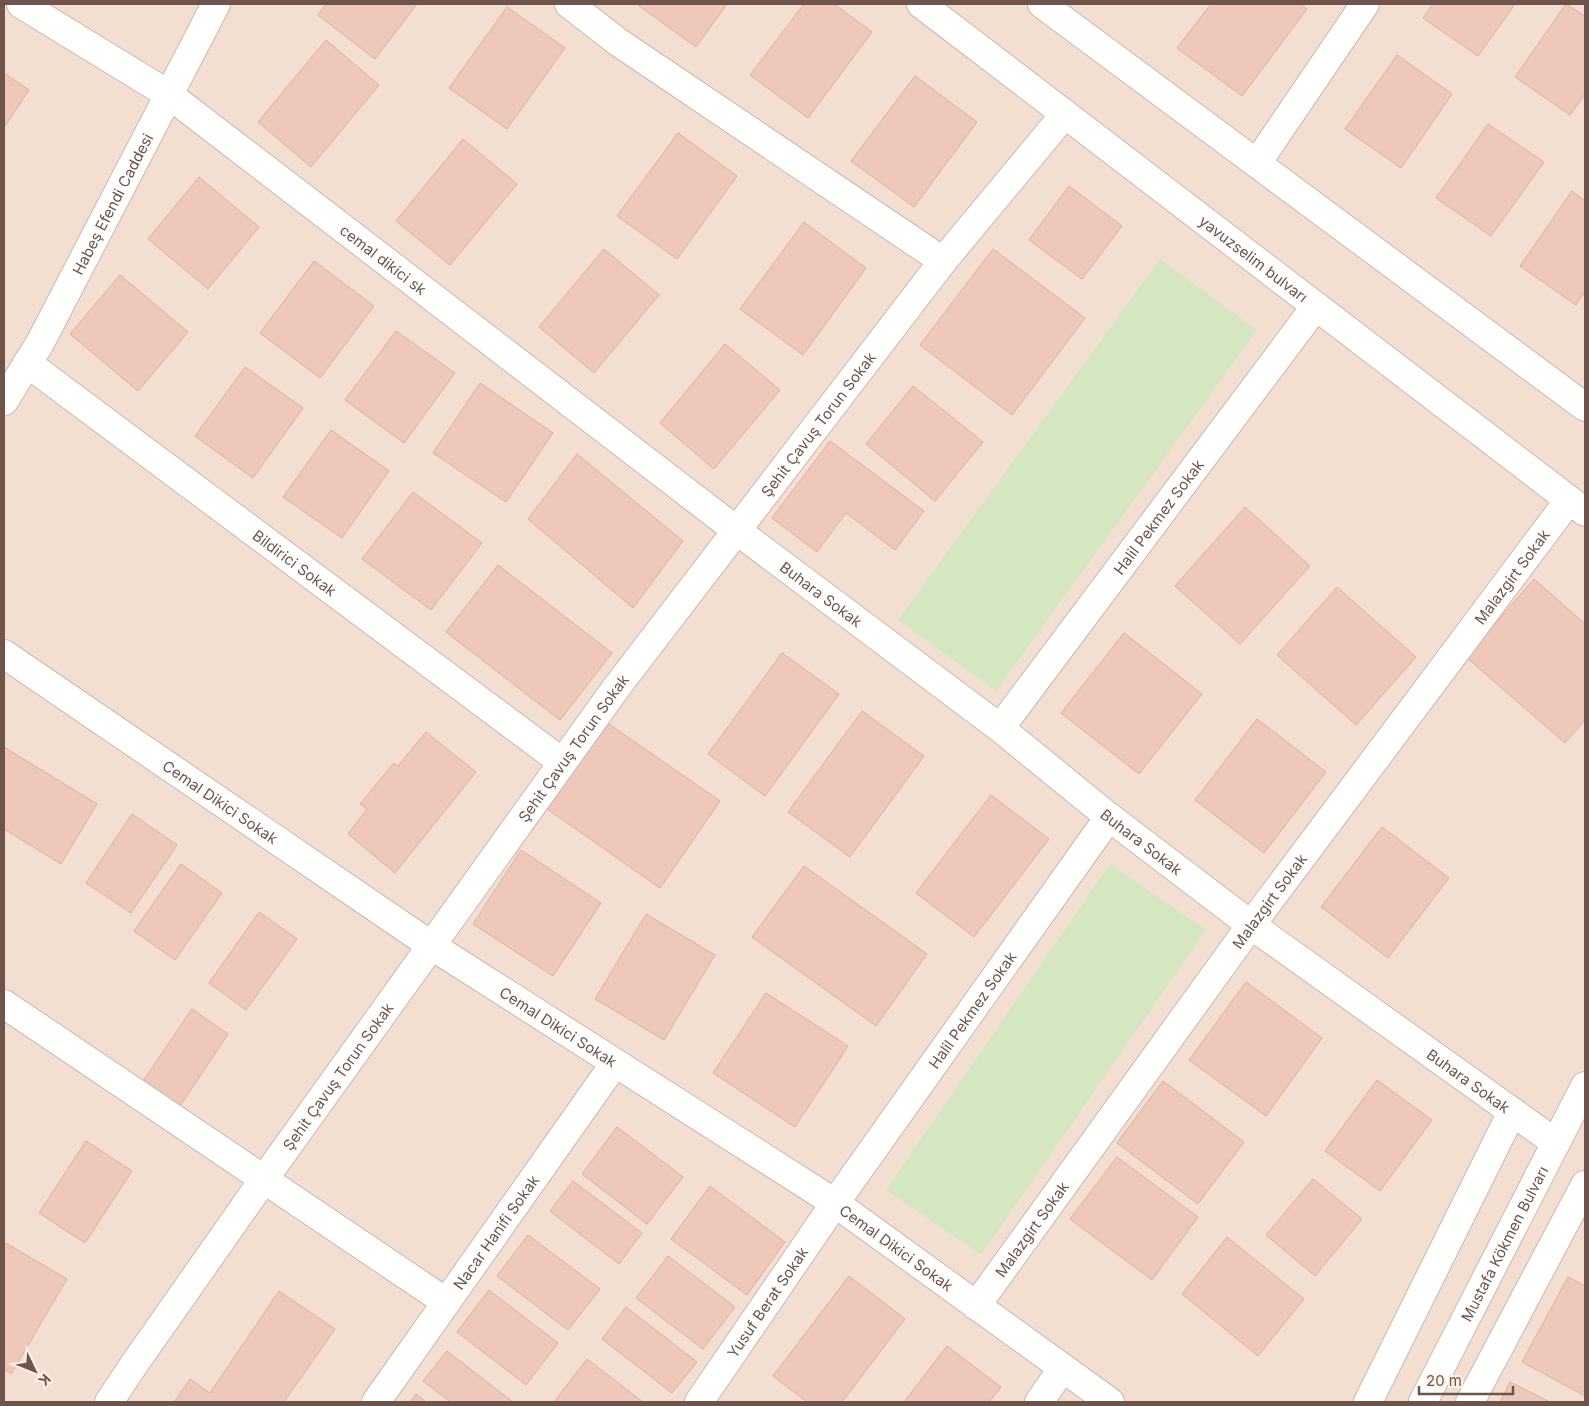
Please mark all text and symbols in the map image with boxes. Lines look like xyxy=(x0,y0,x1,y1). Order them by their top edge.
street label: Habeş Efendi Caddesi xyxy=(68,130,157,278)
street label: yavuzselim bulvarı xyxy=(1196,211,1312,306)
street label: cemal dikici sk xyxy=(336,220,431,299)
street label: Şehit Çavuş Torun Sokak xyxy=(757,347,880,500)
street label: Halil Pekmez Sokak xyxy=(1109,455,1208,578)
street label: Bildirici Sokak xyxy=(249,525,341,600)
street label: Malazgirt Sokak xyxy=(1470,525,1554,628)
street label: Buhara Sokak xyxy=(776,557,867,631)
street label: Şehit Çavuş Torun Sokak xyxy=(514,670,633,826)
street label: Cemal Dikici Sokak xyxy=(159,756,282,848)
street label: Buhara Sokak xyxy=(1097,805,1187,879)
street label: Malazgirt Sokak xyxy=(1228,849,1311,952)
street label: Halil Pekmez Sokak xyxy=(924,947,1021,1072)
street label: Cemal Dikici Sokak xyxy=(496,982,621,1071)
street label: Şehit Çavuş Torun Sokak xyxy=(278,998,397,1154)
street label: Buhara Sokak xyxy=(1423,1044,1515,1117)
street label: Mustafa Kökmen Bulvarı xyxy=(1456,1163,1552,1325)
street label: Nacar Hanifi Sokak xyxy=(449,1170,543,1293)
street label: Malazgirt Sokak xyxy=(991,1177,1073,1281)
street label: Cemal Dikici Sokak xyxy=(836,1200,958,1295)
street label: Yusuf Berat Sokak xyxy=(723,1242,812,1361)
north arrow xyxy=(10,1346,60,1396)
scale bar xyxy=(1419,1364,1513,1396)
text: K xyxy=(35,1371,55,1390)
text: 20 m xyxy=(1426,1371,1462,1390)

